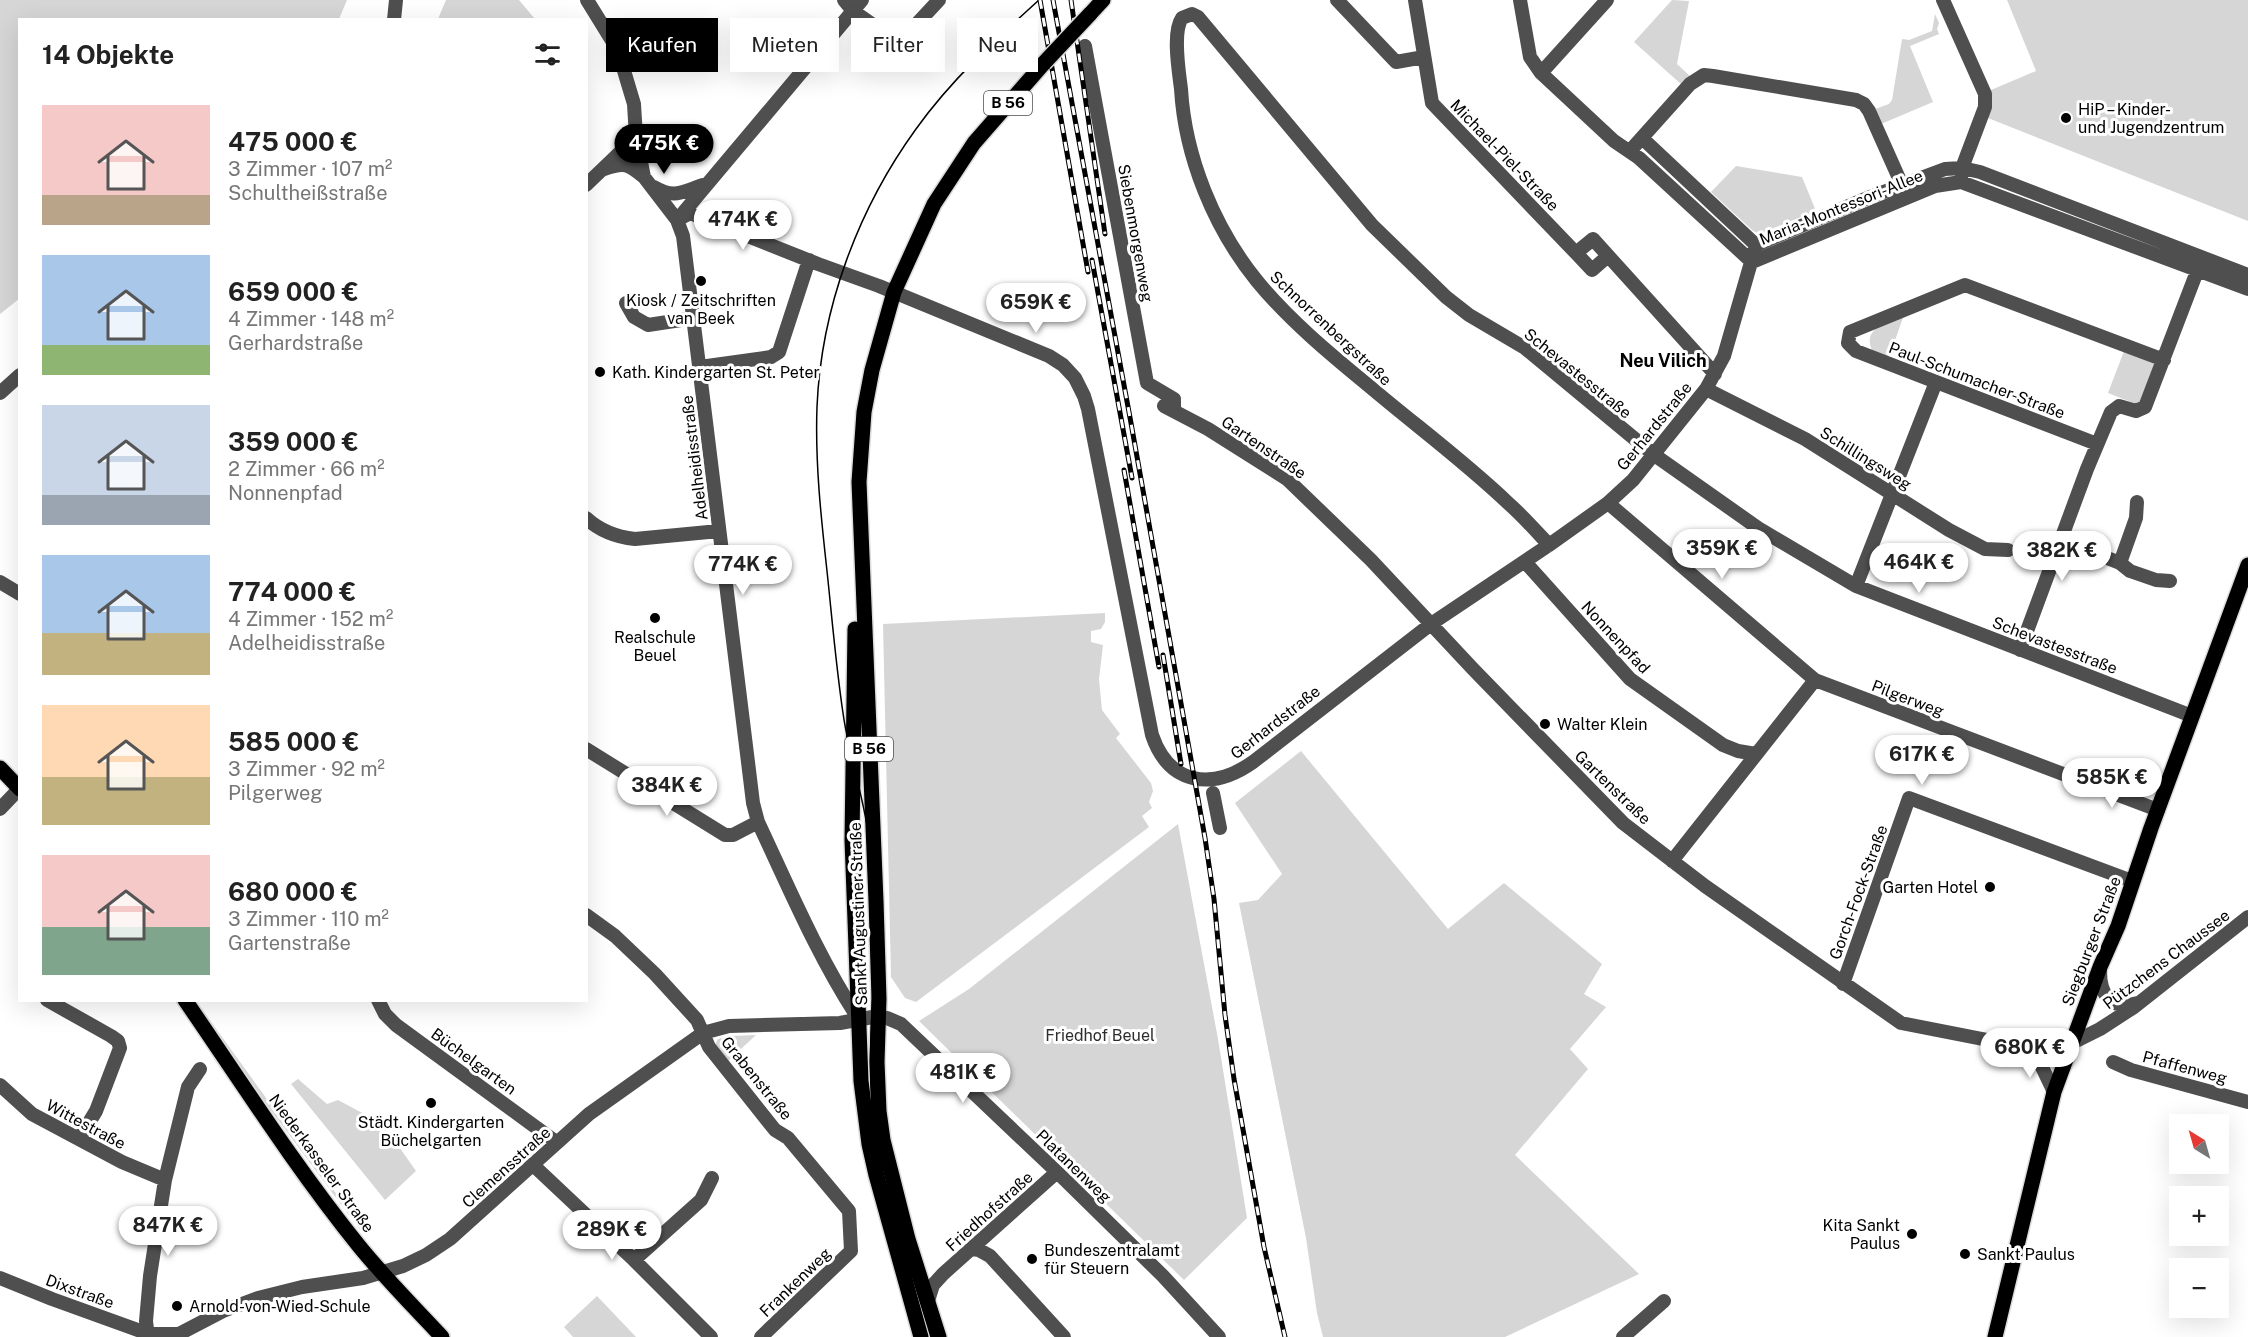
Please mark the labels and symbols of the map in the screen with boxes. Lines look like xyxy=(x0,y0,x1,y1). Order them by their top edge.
road number: B 56 xyxy=(984,91,1032,115)
street label: Michael-Piel-Straße xyxy=(1446,96,1563,215)
place label: HiP – Kinder- und Jugendzentrum xyxy=(2078,100,2224,137)
marker: HiP – Kinder- und Jugendzentrum xyxy=(2059,111,2073,125)
pin: 475K € xyxy=(615,124,713,175)
street label: Siebenmorgenweg xyxy=(1114,163,1157,303)
street label: Maria-Montessori-Allee xyxy=(1757,166,1926,249)
pin: 474K € xyxy=(694,200,792,251)
street label: Schnorrenbergstraße xyxy=(1266,267,1395,390)
marker: Kiosk / Zeitschriften van Beek xyxy=(694,274,708,288)
pin: 659K € xyxy=(987,283,1085,334)
place label: Kiosk / Zeitschriften van Beek xyxy=(626,291,776,328)
street label: Schevastesstraße xyxy=(1520,324,1635,422)
street label: Paul-Schumacher-Straße xyxy=(1886,338,2068,423)
district label: Neu Vilich xyxy=(1619,350,1707,371)
place label: Kath. Kindergarten St. Peter xyxy=(612,363,820,382)
marker: Kath. Kindergarten St. Peter xyxy=(593,365,607,379)
street label: Gerhardstraße xyxy=(1613,378,1696,474)
street label: Adelheidisstraße xyxy=(677,394,712,522)
street label: Gartenstraße xyxy=(1218,412,1310,483)
street label: Schillingsweg xyxy=(1816,423,1915,494)
pin: 359K € xyxy=(1673,529,1771,580)
pin: 382K € xyxy=(2013,531,2111,582)
pin: 464K € xyxy=(1870,543,1968,594)
pin: 774K € xyxy=(694,545,792,596)
street label: Nonnenpfad xyxy=(1577,597,1654,677)
marker: Realschule Beuel xyxy=(648,611,662,625)
street label: Schevastesstraße xyxy=(1990,613,2120,678)
place label: Realschule Beuel xyxy=(614,628,696,665)
street label: Pilgerweg xyxy=(1869,676,1947,721)
street label: Gerhardstraße xyxy=(1227,682,1324,763)
place label: Walter Klein xyxy=(1557,715,1648,734)
marker: Walter Klein xyxy=(1538,717,1552,731)
pin: 617K € xyxy=(1873,735,1971,786)
road number: B 56 xyxy=(845,737,893,761)
street label: Gartenstraße xyxy=(1571,746,1655,828)
pin: 585K € xyxy=(2063,758,2161,809)
pin: 384K € xyxy=(618,766,716,817)
street label: Sankt Augustiner Straße xyxy=(846,822,871,1006)
street label: Gorch-Fock-Straße xyxy=(1825,822,1892,962)
street label: Siegburger Straße xyxy=(2058,874,2125,1009)
place label: Garten Hotel xyxy=(1882,878,1978,897)
marker: Garten Hotel xyxy=(1983,880,1997,894)
street label: Pützchens Chaussee xyxy=(2099,906,2233,1013)
street label: Büchelgarten xyxy=(427,1024,520,1099)
park label: Friedhof Beuel xyxy=(1045,1026,1155,1045)
pin: 680K € xyxy=(1981,1028,2079,1079)
street label: Grabenstraße xyxy=(717,1033,796,1124)
street label: Pfaffenweg xyxy=(2141,1047,2229,1088)
pin: 481K € xyxy=(914,1053,1012,1104)
street label: Niederkasseler Straße xyxy=(265,1090,378,1236)
street label: Wittestraße xyxy=(43,1096,129,1153)
marker: Städt. Kindergarten Büchelgarten xyxy=(424,1096,438,1110)
place label: Städt. Kindergarten Büchelgarten xyxy=(358,1113,504,1150)
north arrow xyxy=(2169,1114,2229,1174)
street label: Clemensstraße xyxy=(458,1123,554,1212)
street label: Platanenweg xyxy=(1032,1126,1115,1207)
street label: Friedhofstraße xyxy=(942,1167,1037,1255)
pin: 847K € xyxy=(119,1206,217,1257)
pin: 289K € xyxy=(563,1210,661,1261)
place label: Kita Sankt Paulus xyxy=(1823,1216,1900,1253)
marker: Kita Sankt Paulus xyxy=(1905,1227,1919,1241)
place label: Bundeszentralamt für Steuern xyxy=(1044,1241,1180,1278)
street label: Frankenweg xyxy=(756,1244,835,1321)
place label: Sankt Paulus xyxy=(1977,1245,2075,1264)
marker: Sankt Paulus xyxy=(1958,1247,1972,1261)
marker: Bundeszentralamt für Steuern xyxy=(1025,1252,1039,1266)
street label: Dixstraße xyxy=(43,1270,117,1313)
place label: Arnold-von-Wied-Schule xyxy=(189,1297,371,1316)
marker: Arnold-von-Wied-Schule xyxy=(170,1299,184,1313)

